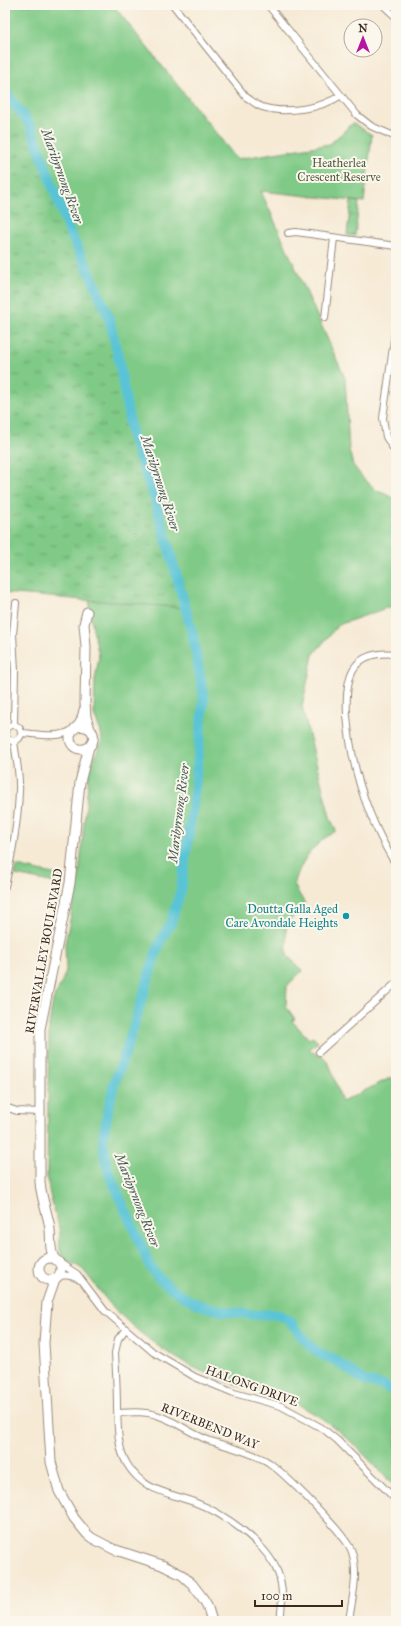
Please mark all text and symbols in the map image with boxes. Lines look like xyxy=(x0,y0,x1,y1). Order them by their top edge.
north arrow xyxy=(343,18,383,58)
text: N xyxy=(358,22,368,35)
water label: Maribyrnong River xyxy=(37,125,87,226)
park label: Heatherlea Crescent Reserve xyxy=(297,156,381,184)
water label: Maribyrnong River xyxy=(136,431,183,534)
water label: Maribyrnong River xyxy=(165,762,193,866)
street label: RIVERVALLEY BOULEVARD xyxy=(23,867,65,1035)
place label: Doutta Galla Aged Care Avondale Heights xyxy=(226,902,338,931)
marker: Doutta Galla Aged Care Avondale Heights xyxy=(341,911,351,921)
water label: Maribyrnong River xyxy=(110,1149,163,1250)
street label: HALONG DRIVE xyxy=(204,1363,301,1409)
street label: RIVERBEND WAY xyxy=(159,1400,261,1452)
scale bar xyxy=(255,1582,342,1608)
text: 100 m xyxy=(261,1589,292,1603)

